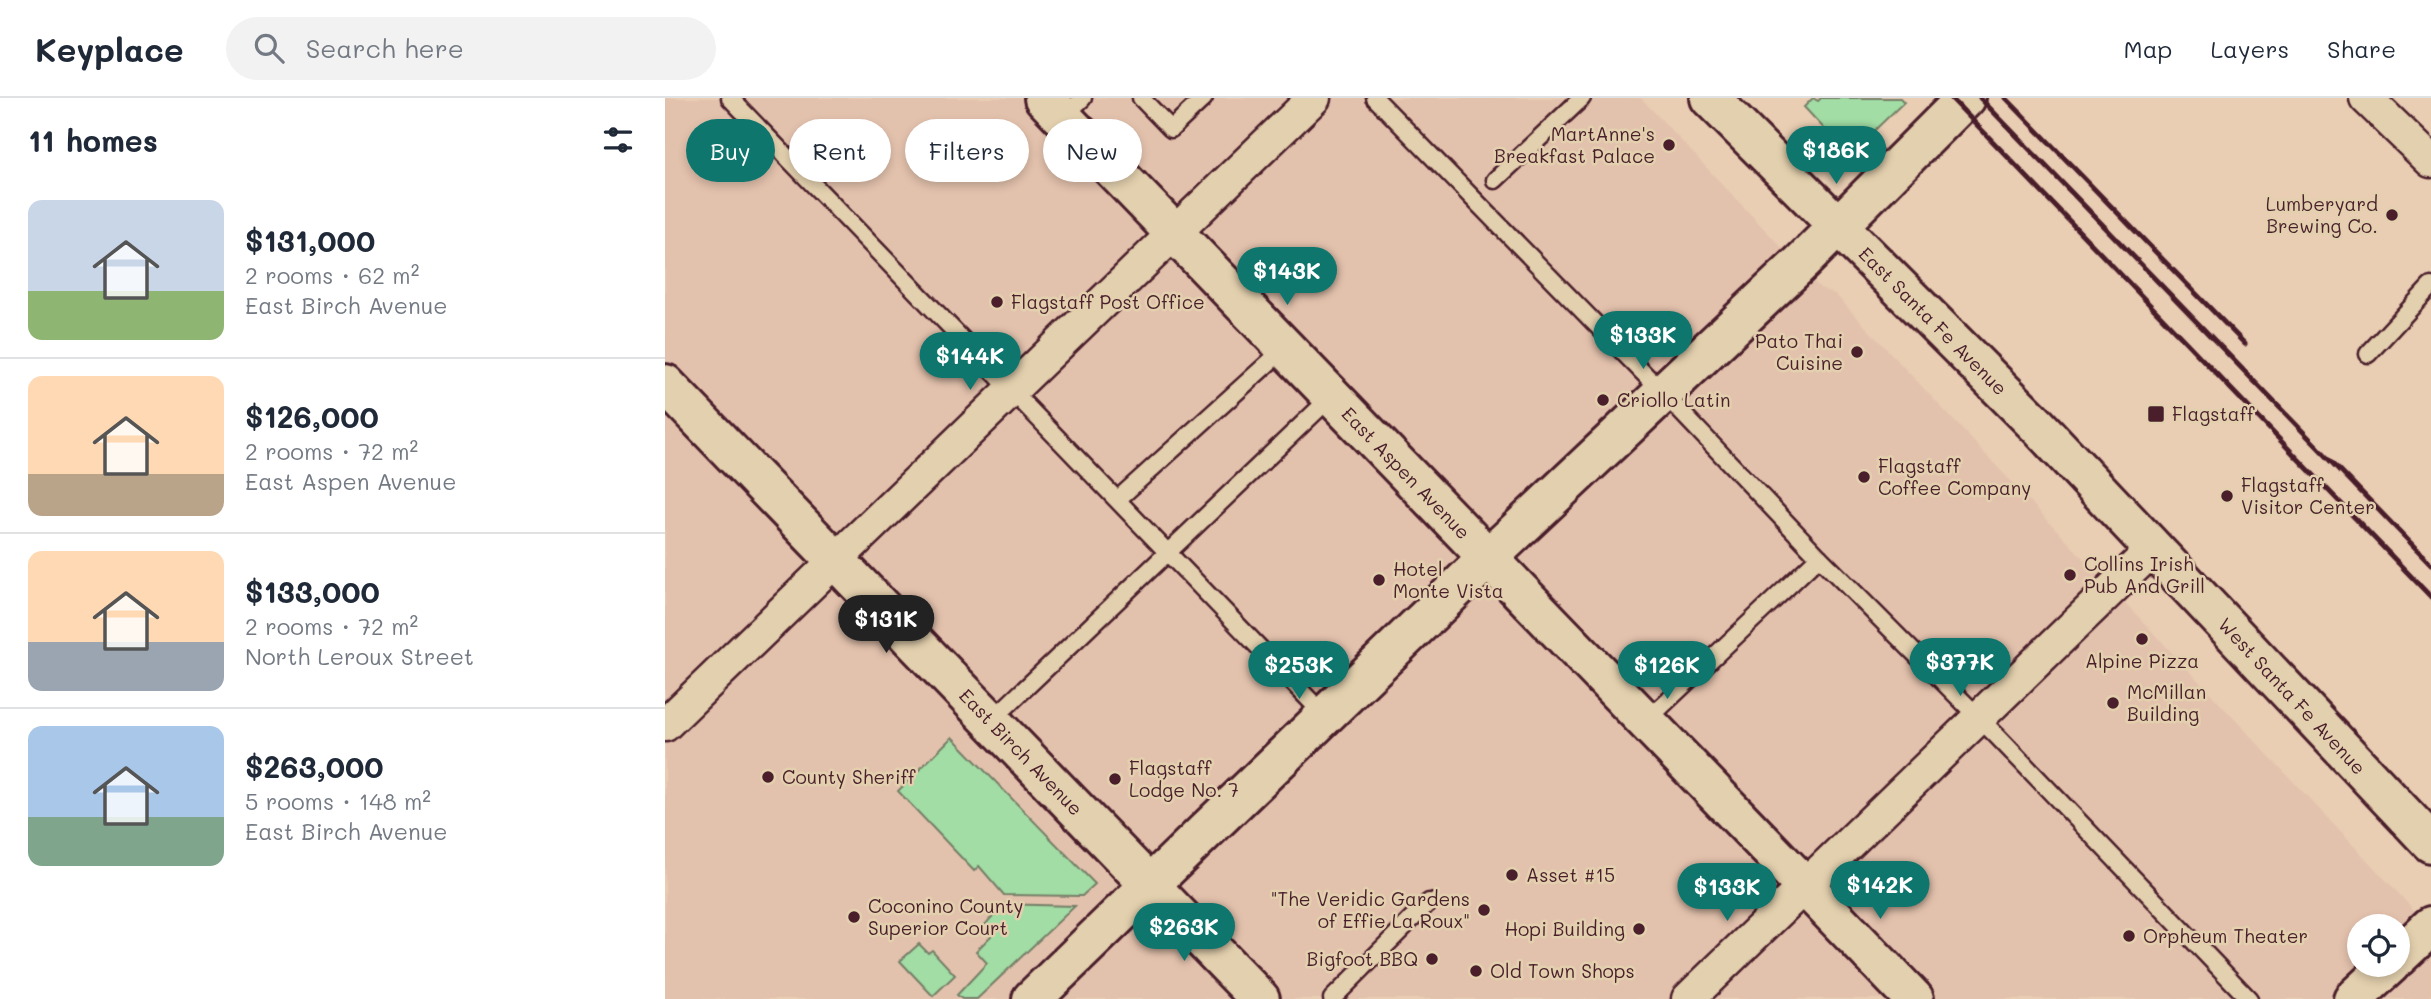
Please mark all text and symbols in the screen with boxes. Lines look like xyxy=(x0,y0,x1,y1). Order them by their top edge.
search box xyxy=(226,17,716,80)
text: Keyplace xyxy=(35,27,184,70)
icon: search xyxy=(250,29,288,67)
text: Search here xyxy=(306,31,464,65)
text: Map xyxy=(2124,33,2172,64)
text: Layers xyxy=(2210,33,2289,64)
text: Share xyxy=(2327,33,2396,64)
chip: Buy xyxy=(686,119,775,182)
chip: Rent xyxy=(789,119,891,182)
chip: Filters xyxy=(905,119,1029,182)
chip: New xyxy=(1043,119,1142,182)
text: 11 homes xyxy=(28,120,158,160)
icon: filters xyxy=(599,121,637,159)
place label: MartAnne's Breakfast Palace xyxy=(1494,121,1655,168)
pin: $186K xyxy=(1787,126,1885,186)
text: $186K xyxy=(1802,134,1870,164)
marker: MartAnne's Breakfast Palace xyxy=(1661,137,1677,153)
place label: Lumberyard Brewing Co. xyxy=(2266,191,2378,238)
marker: Lumberyard Brewing Co. xyxy=(2384,207,2400,223)
text: $131,000 xyxy=(245,220,375,260)
icon: home xyxy=(84,228,168,312)
street label: East Santa Fe Avenue xyxy=(1854,241,2013,400)
pin: $143K xyxy=(1238,248,1336,307)
text: $143K xyxy=(1253,255,1321,285)
text: 2 rooms · 62 m² xyxy=(245,260,419,290)
place label: Flagstaff Post Office xyxy=(1011,289,1205,314)
text: East Birch Avenue xyxy=(245,290,447,320)
marker: Flagstaff Post Office xyxy=(989,294,1005,310)
pin: $133K xyxy=(1594,312,1692,371)
text: $133K xyxy=(1609,319,1677,349)
place label: Pato Thai Cuisine xyxy=(1755,328,1843,375)
pin: $144K xyxy=(921,332,1019,392)
text: $144K xyxy=(936,340,1004,370)
marker: Pato Thai Cuisine xyxy=(1849,344,1865,360)
place label: Criollo Latin xyxy=(1617,387,1731,412)
marker: Criollo Latin xyxy=(1595,392,1611,408)
text: $126,000 xyxy=(245,396,379,436)
street label: East Aspen Avenue xyxy=(1337,401,1476,544)
place label: Flagstaff xyxy=(2172,401,2255,426)
icon: home xyxy=(84,404,168,488)
marker: Flagstaff xyxy=(2146,404,2166,424)
text: 2 rooms · 72 m² xyxy=(245,436,418,466)
place label: Flagstaff Coffee Company xyxy=(1878,453,2031,500)
text: East Aspen Avenue xyxy=(245,466,456,496)
marker: Flagstaff Coffee Company xyxy=(1856,469,1872,485)
place label: Flagstaff Visitor Center xyxy=(2241,472,2375,519)
marker: Flagstaff Visitor Center xyxy=(2219,488,2235,504)
place label: Collins Irish Pub And Grill xyxy=(2084,551,2205,598)
place label: Hotel Monte Vista xyxy=(1393,556,1504,603)
marker: Collins Irish Pub And Grill xyxy=(2062,567,2078,583)
text: $133,000 xyxy=(245,571,380,611)
marker: Hotel Monte Vista xyxy=(1371,572,1387,588)
icon: home xyxy=(84,579,168,663)
pin: $131K xyxy=(837,596,935,655)
text: $131K xyxy=(854,603,918,633)
text: 2 rooms · 72 m² xyxy=(245,611,418,641)
street label: West Santa Fe Avenue xyxy=(2213,612,2372,779)
marker: Alpine Pizza xyxy=(2134,631,2150,647)
pin: $377K xyxy=(1911,638,2009,698)
text: North Leroux Street xyxy=(245,641,474,671)
pin: $253K xyxy=(1250,642,1348,701)
pin: $126K xyxy=(1618,642,1716,701)
text: $377K xyxy=(1926,646,1994,676)
place label: Alpine Pizza xyxy=(2085,648,2199,673)
text: $253K xyxy=(1264,649,1334,679)
text: $126K xyxy=(1634,649,1700,679)
place label: McMillan Building xyxy=(2127,679,2206,726)
street label: East Birch Avenue xyxy=(954,683,1088,820)
marker: McMillan Building xyxy=(2105,695,2121,711)
text: $263,000 xyxy=(245,746,384,786)
icon: home xyxy=(84,754,168,838)
place label: Flagstaff Lodge No. 7 xyxy=(1129,755,1239,802)
place label: County Sheriff xyxy=(782,764,916,789)
marker: County Sheriff xyxy=(760,769,776,785)
marker: Flagstaff Lodge No. 7 xyxy=(1107,771,1123,787)
text: 5 rooms · 148 m² xyxy=(245,786,431,816)
text: East Birch Avenue xyxy=(245,816,447,846)
place label: Asset #15 xyxy=(1526,862,1615,887)
pin: $142K xyxy=(1831,862,1929,921)
pin: $133K xyxy=(1678,864,1776,923)
marker: Asset #15 xyxy=(1504,867,1520,883)
text: $142K xyxy=(1847,869,1913,899)
text: $133K xyxy=(1693,871,1761,901)
place label: "The Veridic Gardens of Effie La Roux" xyxy=(1271,886,1470,933)
place label: Coconino County Superior Court xyxy=(868,893,1024,940)
marker: "The Veridic Gardens of Effie La Roux" xyxy=(1476,902,1492,918)
pin: $263K xyxy=(1135,904,1233,963)
marker: Coconino County Superior Court xyxy=(846,909,862,925)
text: $263K xyxy=(1149,911,1219,941)
map controls xyxy=(2347,914,2410,977)
button: locate xyxy=(2347,914,2410,977)
place label: Hopi Building xyxy=(1504,916,1625,941)
marker: Hopi Building xyxy=(1631,921,1647,937)
place label: Orpheum Theater xyxy=(2143,923,2308,948)
marker: Orpheum Theater xyxy=(2121,928,2137,944)
place label: Bigfoot BBQ xyxy=(1307,946,1418,971)
marker: Bigfoot BBQ xyxy=(1424,951,1440,967)
place label: Old Town Shops xyxy=(1490,958,1635,983)
marker: Old Town Shops xyxy=(1468,963,1484,979)

